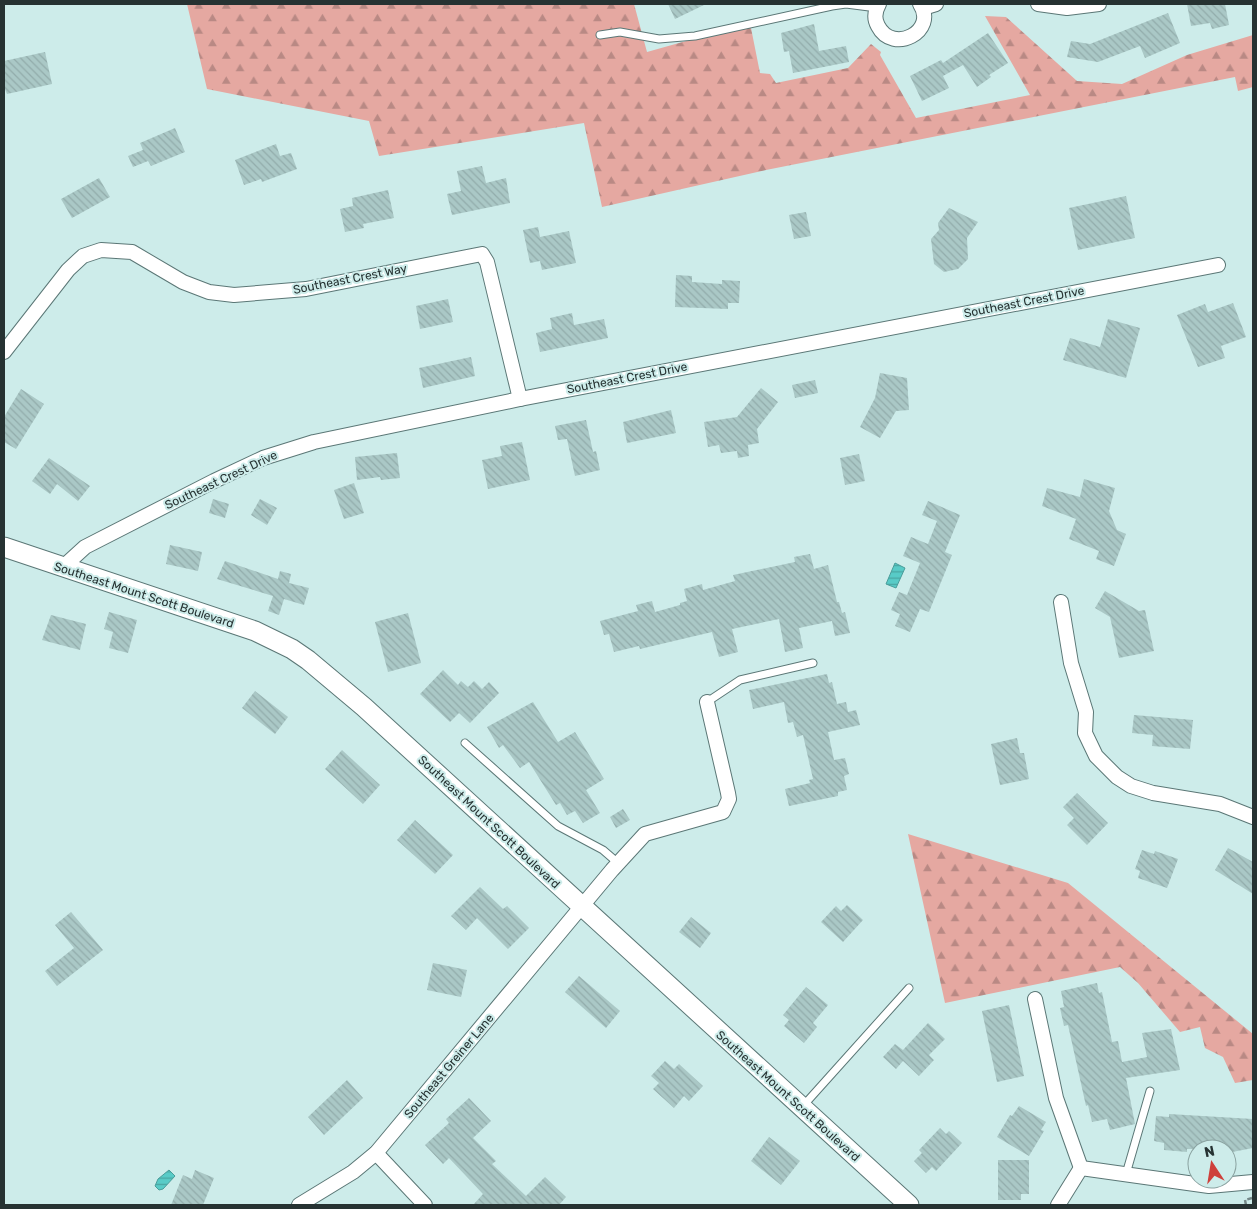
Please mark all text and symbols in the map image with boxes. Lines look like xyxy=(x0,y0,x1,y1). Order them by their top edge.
street label: Southeast Crest Way xyxy=(292,261,409,297)
street label: Southeast Crest Drive xyxy=(963,283,1086,321)
street label: Southeast Crest Drive xyxy=(566,359,689,397)
street label: Southeast Crest Drive xyxy=(163,448,280,512)
street label: Southeast Mount Scott Boulevard xyxy=(52,559,236,631)
street label: Southeast Mount Scott Boulevard xyxy=(415,753,563,891)
street label: Southeast Greiner Lane xyxy=(401,1011,497,1121)
street label: Southeast Mount Scott Boulevard xyxy=(713,1028,863,1164)
north arrow xyxy=(1187,1139,1237,1189)
text: N xyxy=(1203,1142,1216,1161)

